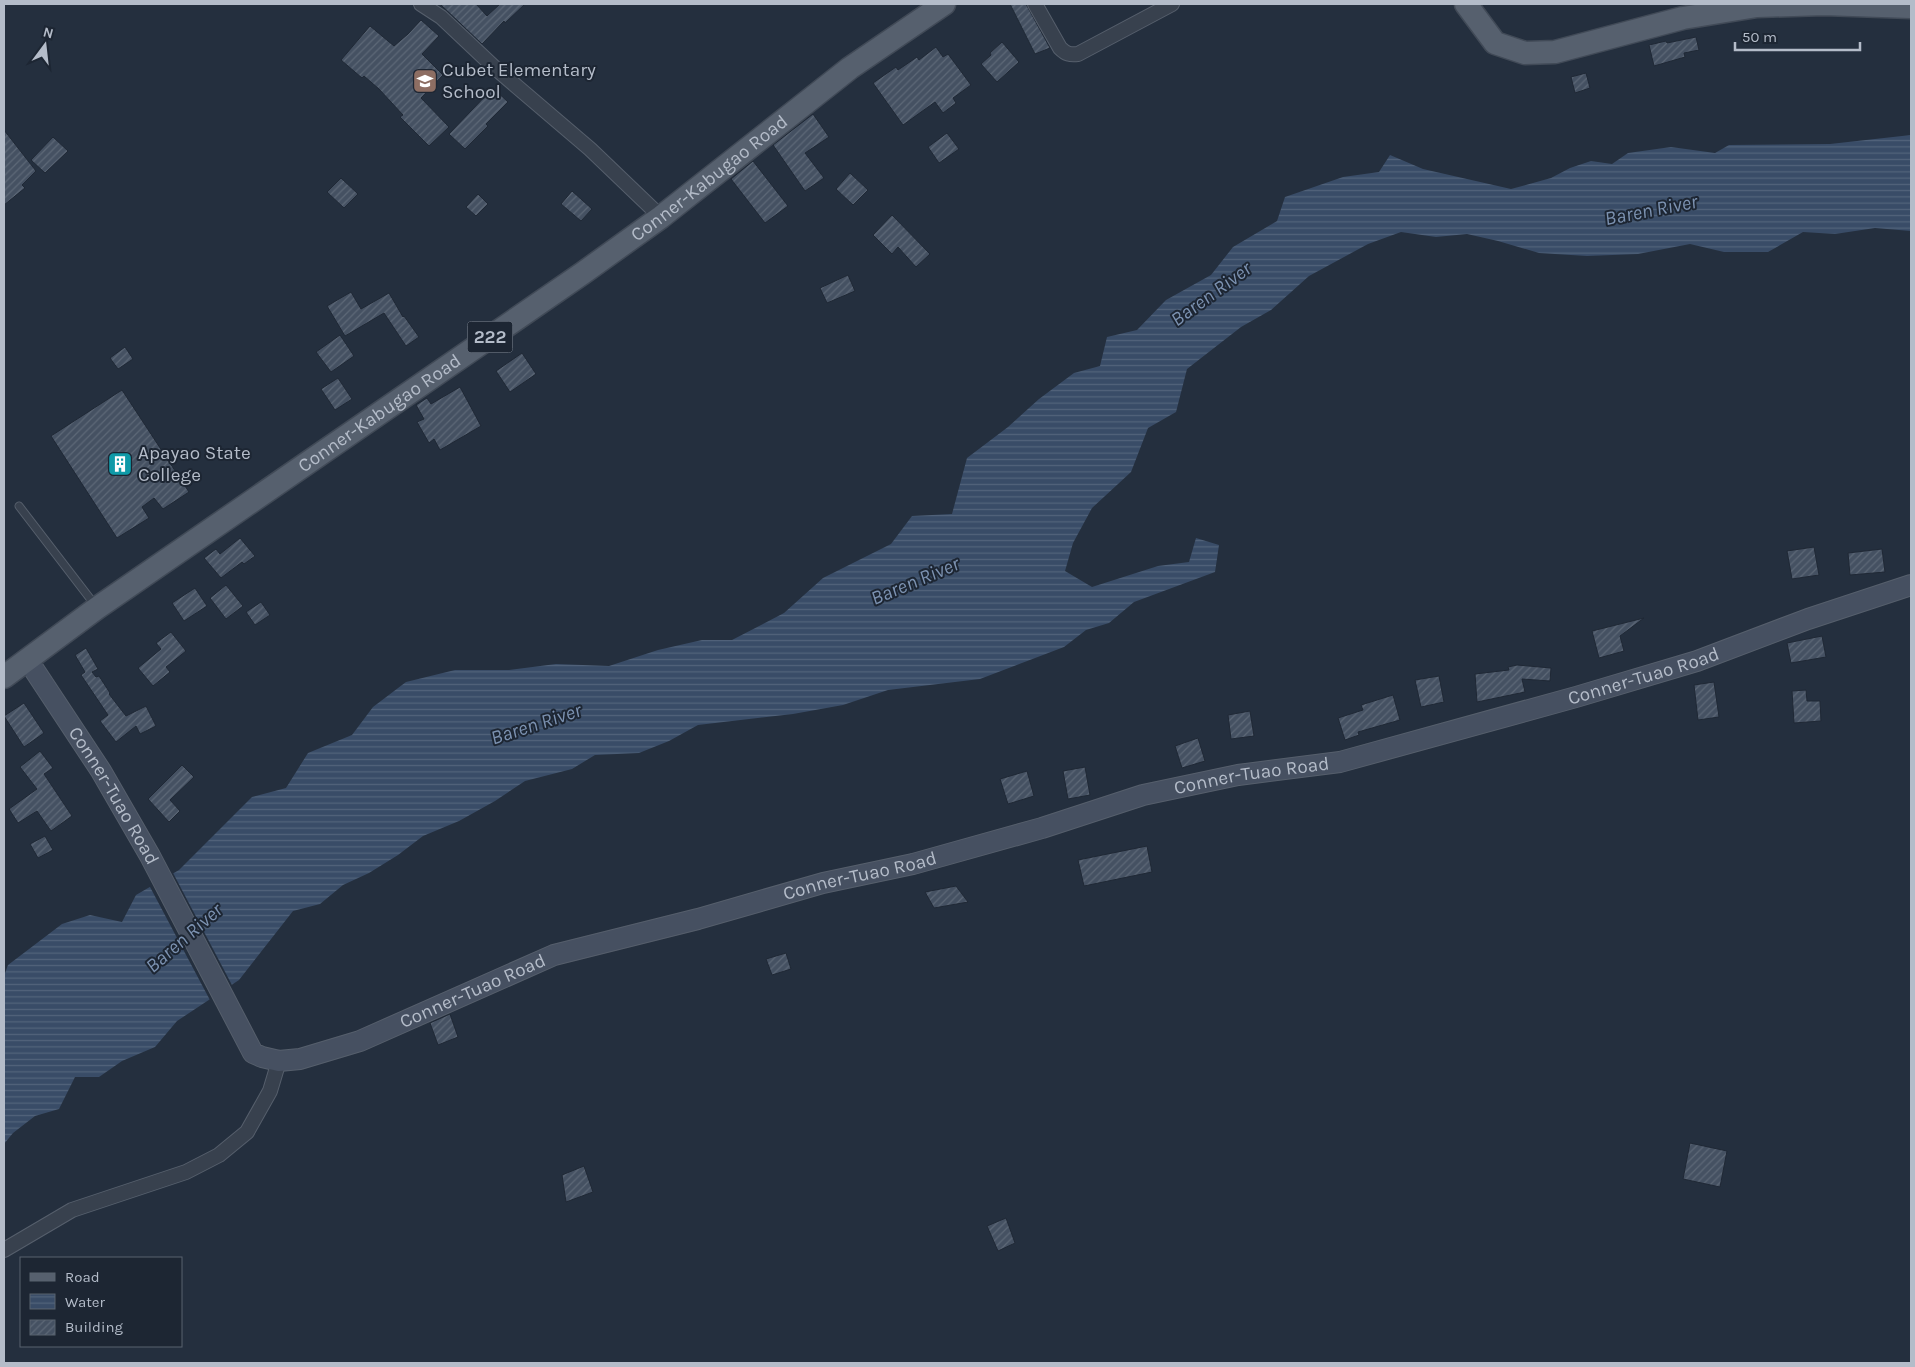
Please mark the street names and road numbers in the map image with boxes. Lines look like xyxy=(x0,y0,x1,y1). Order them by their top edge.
street label: Conner-Kabugao Road xyxy=(627,110,792,246)
road number: 222 xyxy=(468,322,512,352)
street label: Conner-Kabugao Road xyxy=(294,349,465,477)
street label: Conner-Tuao Road xyxy=(1566,643,1722,710)
street label: Conner-Tuao Road xyxy=(64,723,164,868)
street label: Conner-Tuao Road xyxy=(1172,752,1331,799)
street label: Conner-Tuao Road xyxy=(781,847,939,905)
street label: Conner-Tuao Road xyxy=(396,949,549,1033)

